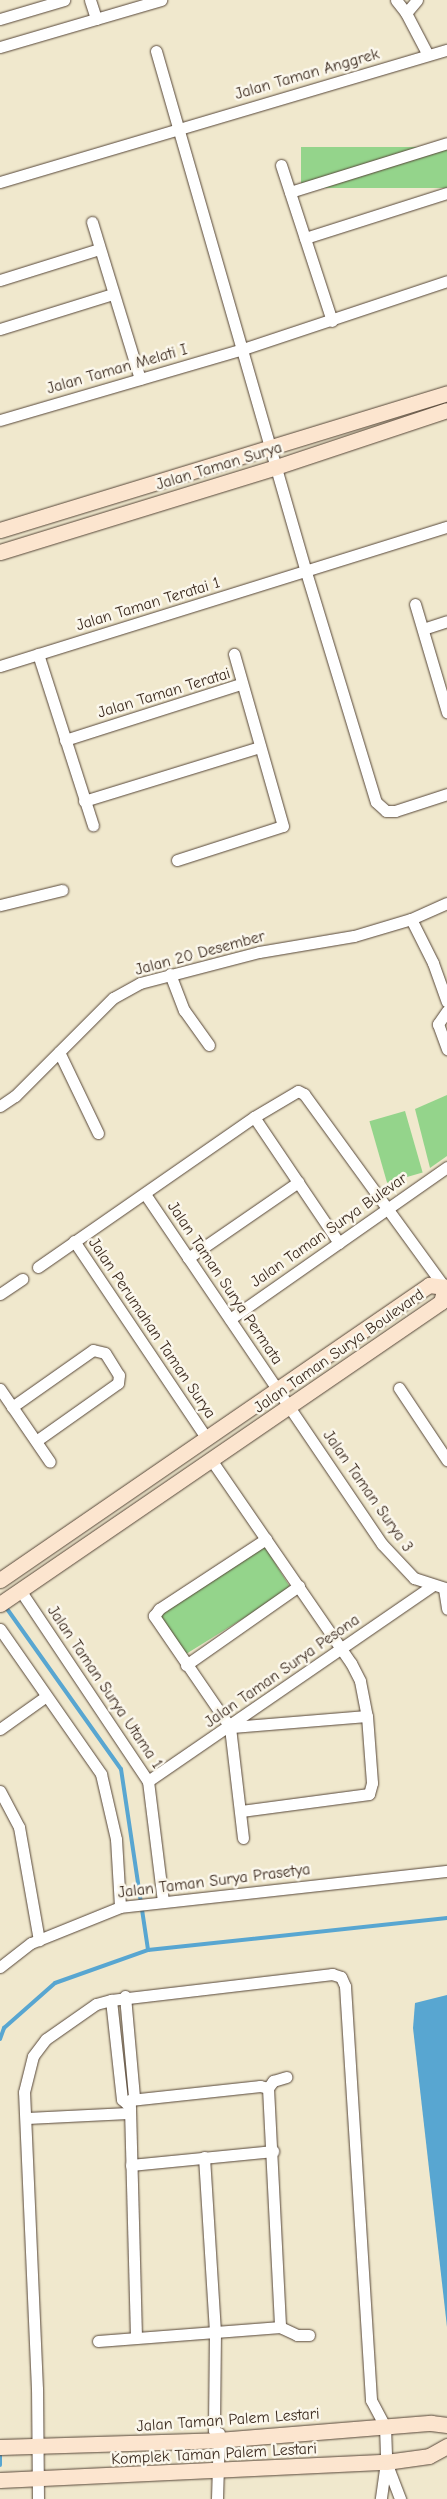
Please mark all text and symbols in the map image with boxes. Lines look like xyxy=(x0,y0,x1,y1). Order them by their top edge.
street label: Jalan Taman Anggrek xyxy=(233,44,381,104)
street label: Jalan Taman Melati I xyxy=(45,340,189,398)
street label: Jalan Taman Surya xyxy=(154,438,284,494)
street label: Jalan Taman Teratai 1 xyxy=(74,573,222,635)
street label: Jalan Taman Teratai xyxy=(95,664,233,722)
street label: Jalan 20 Desember xyxy=(133,926,267,980)
street label: Jalan Taman Surya Bulevar xyxy=(247,1169,411,1291)
street label: Jalan Taman Surya Permata xyxy=(163,1198,287,1368)
street label: Jalan Perumahan Taman Surya xyxy=(84,1234,220,1422)
street label: Jalan Taman Surya Boulevard xyxy=(250,1285,428,1417)
street label: Jalan Taman Surya 3 xyxy=(319,1426,417,1556)
street label: Jalan Taman Surya Utama 1 xyxy=(43,1602,167,1772)
street label: Jalan Taman Surya Pesona xyxy=(201,1610,363,1732)
street label: Jalan Taman Surya Prasetya xyxy=(117,1860,311,1902)
street label: Jalan Taman Palem Lestari xyxy=(136,2404,320,2436)
street label: Komplek Taman Palem Lestari xyxy=(111,2439,317,2469)

